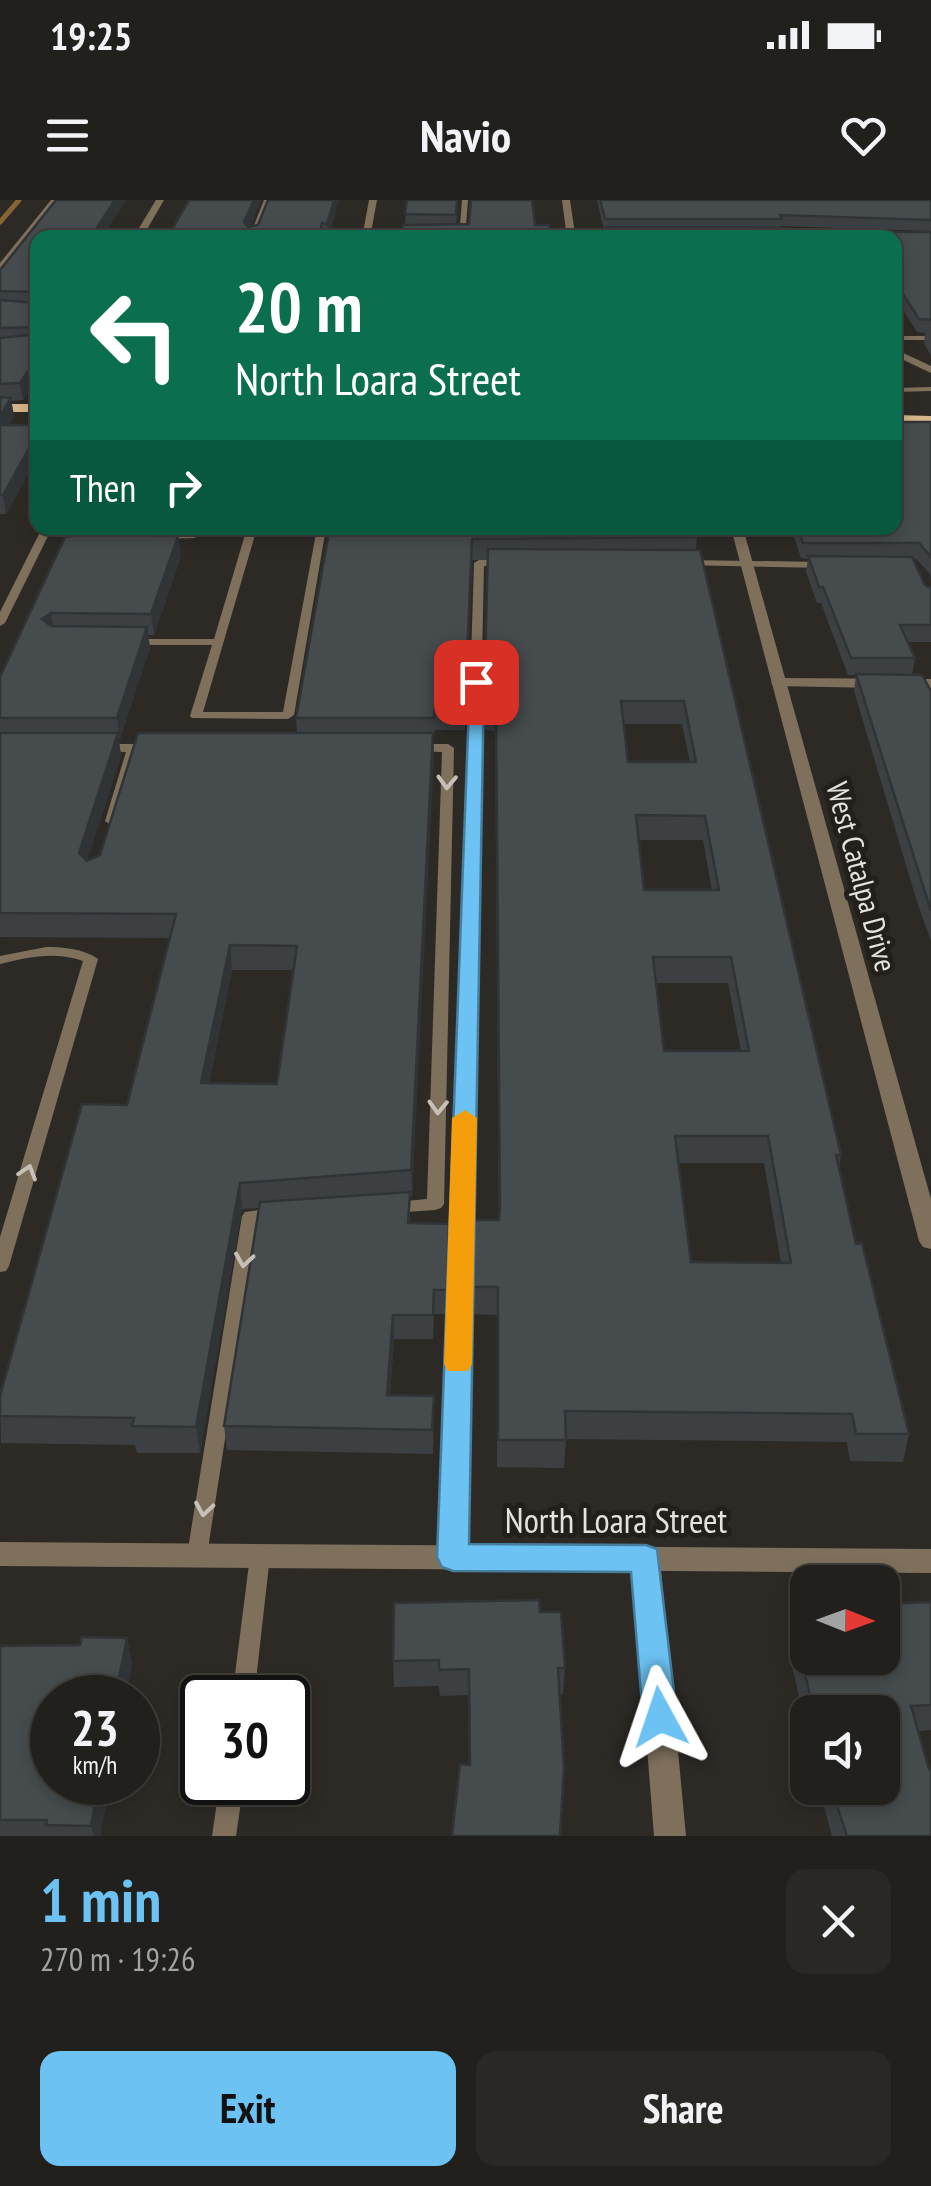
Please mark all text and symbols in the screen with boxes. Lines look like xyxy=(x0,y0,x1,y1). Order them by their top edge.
text: 19:25 xyxy=(50,11,132,60)
text: Navio xyxy=(420,106,511,164)
icon: menu xyxy=(40,108,95,163)
icon: heart xyxy=(836,108,891,163)
text: 20 m xyxy=(235,261,363,351)
icon: left xyxy=(70,270,200,400)
text: North Loara Street xyxy=(235,349,521,407)
icon: right xyxy=(156,460,211,515)
text: Then xyxy=(70,463,136,512)
pin xyxy=(434,640,519,725)
icon: arrive xyxy=(449,655,504,710)
one-way arrow xyxy=(437,775,458,791)
street label: West Catalpa Drive xyxy=(818,778,906,976)
one-way arrow xyxy=(427,1100,448,1116)
one-way arrow xyxy=(16,1165,37,1182)
one-way arrow xyxy=(235,1251,256,1268)
street label: North Loara Street xyxy=(505,1497,728,1543)
one-way arrow xyxy=(195,1500,216,1517)
north arrow xyxy=(790,1565,900,1675)
map controls xyxy=(790,1565,900,1805)
position arrow xyxy=(608,1665,712,1769)
speed limit sign: 30 xyxy=(180,1675,310,1805)
text: 23 xyxy=(71,1695,119,1760)
button: sound xyxy=(790,1695,900,1805)
text: km/h xyxy=(73,1749,117,1781)
text: 1 min xyxy=(40,1861,161,1939)
button: close xyxy=(786,1869,891,1974)
text: 270 m · 19:26 xyxy=(40,1938,195,1980)
button: Exit xyxy=(40,2051,456,2166)
button: Share xyxy=(476,2051,891,2166)

